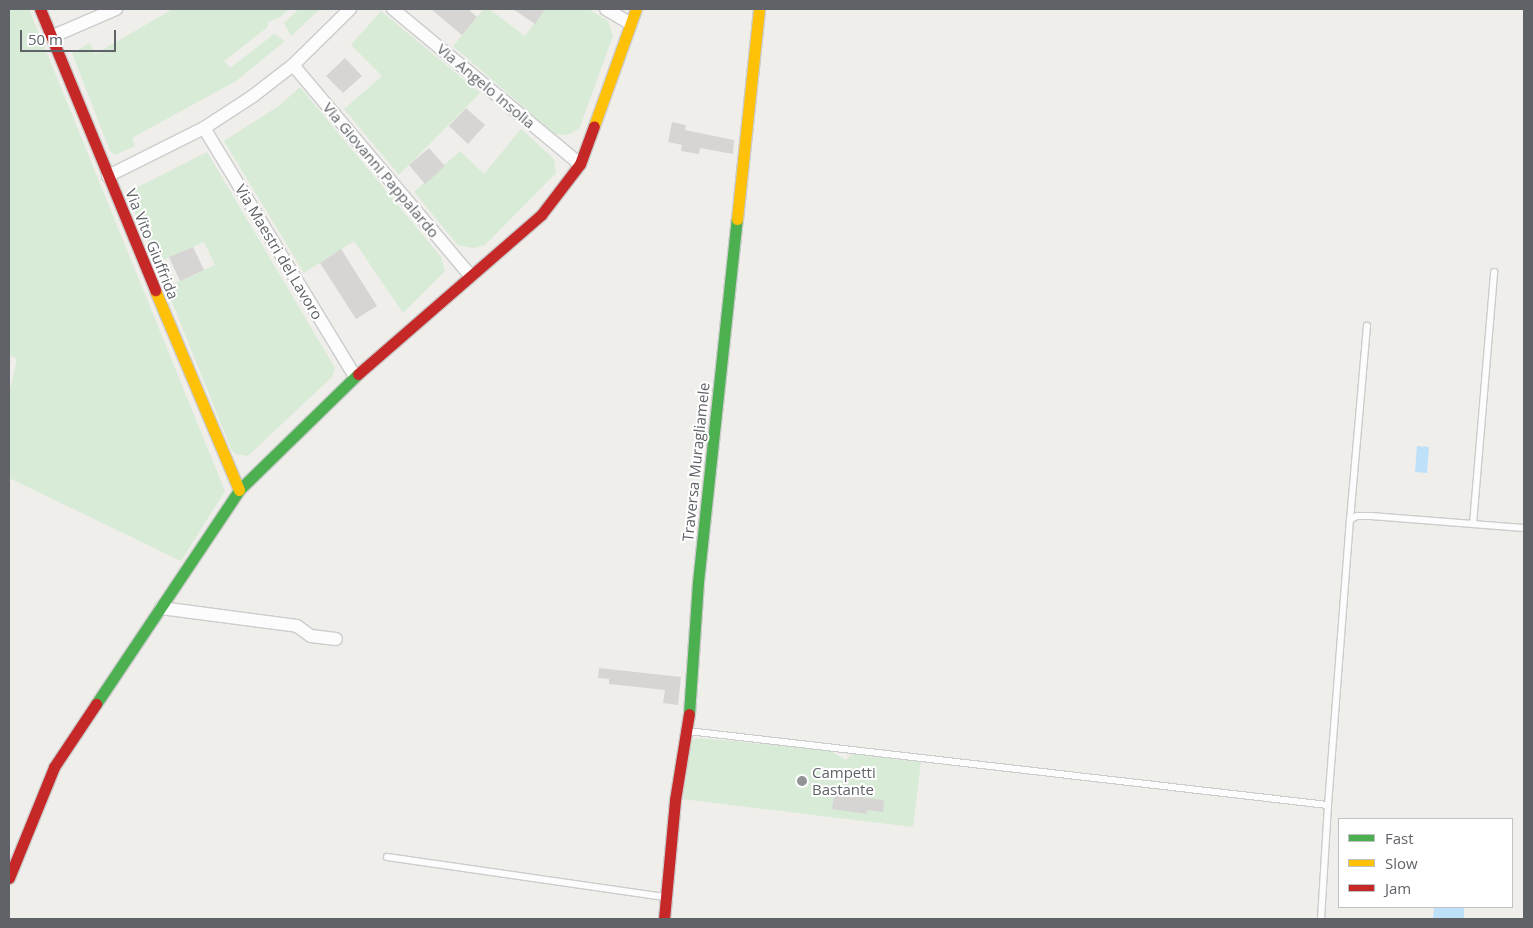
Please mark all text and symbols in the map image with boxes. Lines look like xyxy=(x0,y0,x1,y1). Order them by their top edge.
scale bar xyxy=(22,20,119,52)
text: 50 m xyxy=(28,29,63,49)
street label: Via Angelo Insolia xyxy=(433,40,539,132)
street label: Via Giovanni Pappalardo xyxy=(319,99,443,241)
street label: Via Maestri del Lavoro xyxy=(231,181,327,323)
street label: Via Vito Giuffrida xyxy=(122,186,182,302)
street label: Traversa Muragliamele xyxy=(679,382,713,542)
place label: Campetti Bastante xyxy=(812,763,876,798)
marker: Campetti Bastante xyxy=(796,775,808,787)
legend xyxy=(1338,818,1513,908)
text: Fast xyxy=(1385,828,1414,848)
text: Slow xyxy=(1385,853,1418,873)
text: Jam xyxy=(1385,878,1411,898)

